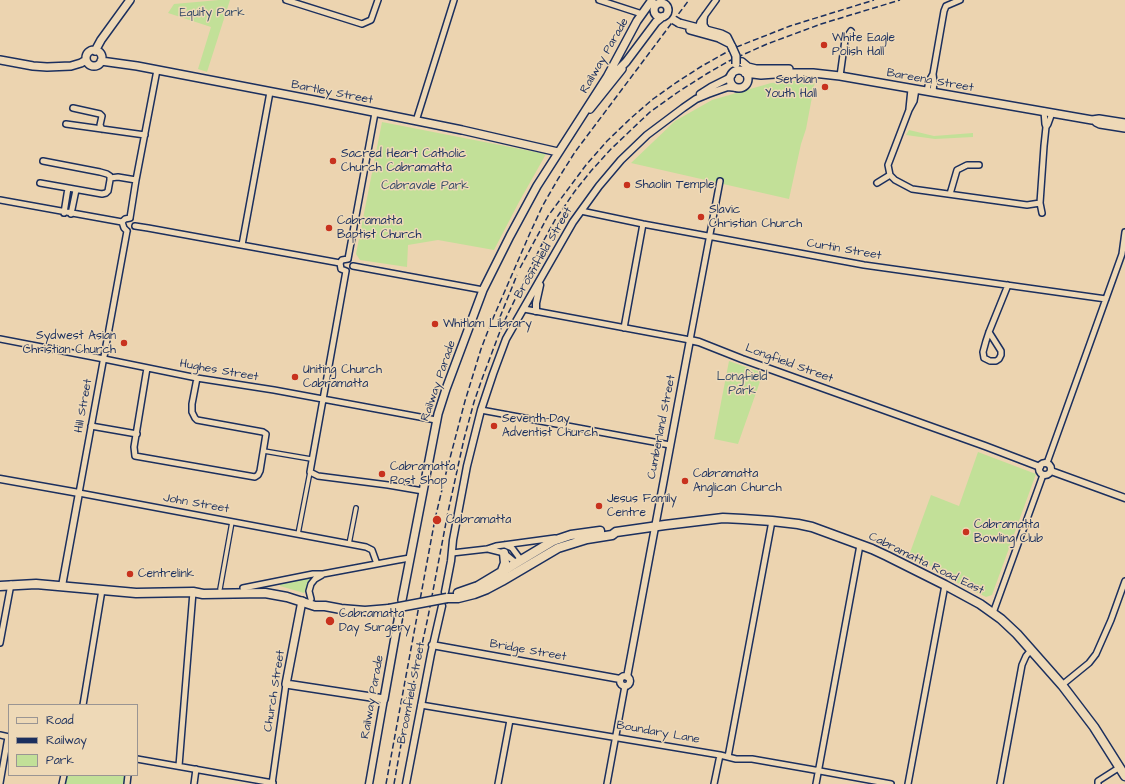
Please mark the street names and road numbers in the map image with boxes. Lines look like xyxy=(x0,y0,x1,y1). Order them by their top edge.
street label: Railway Parade xyxy=(578,16,632,96)
street label: Bareena Street xyxy=(885,66,975,96)
street label: Bartley Street xyxy=(290,78,374,108)
street label: Broomfield Street xyxy=(512,205,576,301)
street label: Curtin Street xyxy=(805,236,883,264)
street label: Railway Parade xyxy=(418,339,460,423)
street label: Longfield Street xyxy=(743,341,835,387)
street label: Hughes Street xyxy=(178,357,260,385)
street label: Cumberland Street xyxy=(645,374,679,480)
street label: Hill Street xyxy=(72,378,96,434)
street label: John Street xyxy=(162,491,230,517)
street label: Cabramatta Road East xyxy=(866,530,986,598)
street label: Bridge Street xyxy=(489,637,567,665)
street label: Broomfield Street xyxy=(395,641,429,745)
street label: Church Street xyxy=(261,649,289,733)
street label: Railway Parade xyxy=(359,654,387,740)
street label: Boundary Lane xyxy=(615,719,701,747)

